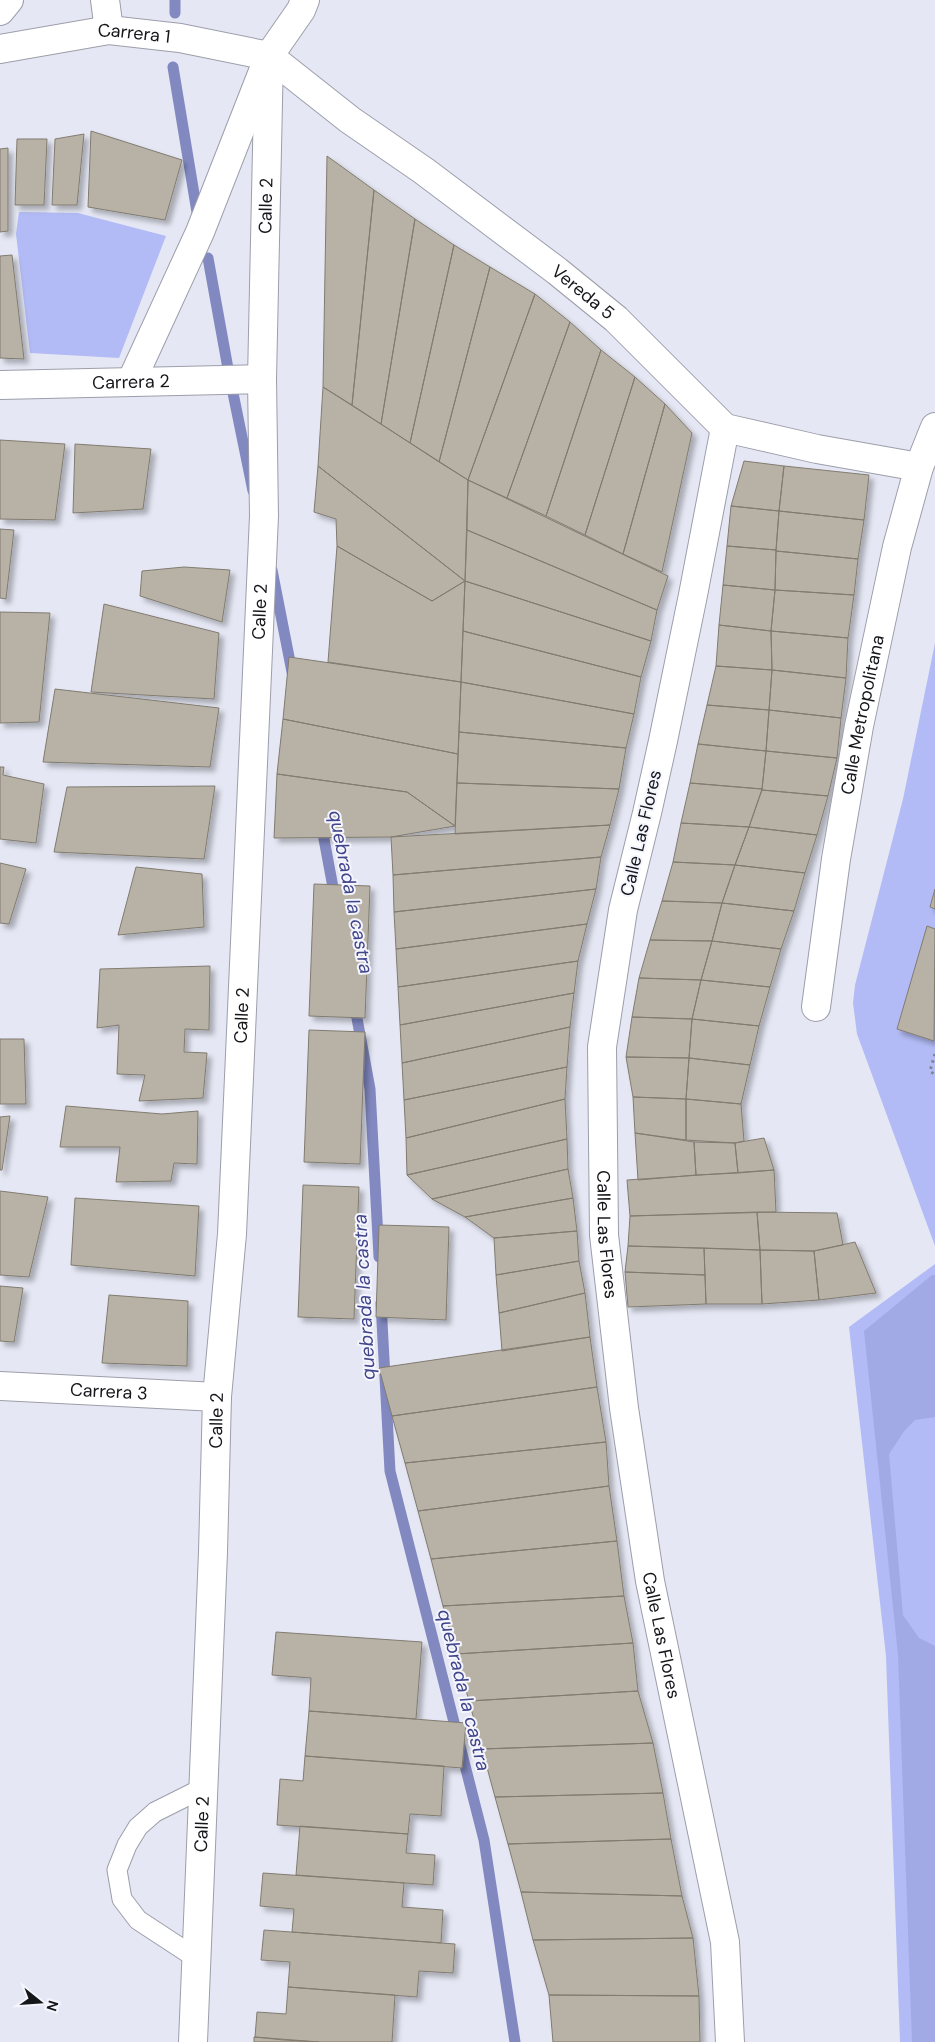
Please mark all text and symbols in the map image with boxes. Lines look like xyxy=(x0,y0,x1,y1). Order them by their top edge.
street label: Carrera 1 xyxy=(96,18,172,49)
street label: Calle 2 xyxy=(253,178,278,234)
street label: Vereda 5 xyxy=(547,259,620,325)
street label: Carrera 2 xyxy=(92,369,170,395)
street label: Calle 2 xyxy=(246,583,273,640)
street label: Calle Metropolitana xyxy=(835,633,890,796)
street label: Calle Las Flores xyxy=(615,768,667,898)
water label: quebrada la castra xyxy=(323,808,379,976)
street label: Calle 2 xyxy=(229,987,255,1044)
street label: Calle Las Flores xyxy=(591,1170,623,1300)
water label: quebrada la castra xyxy=(347,1213,381,1381)
street label: Carrera 3 xyxy=(69,1378,148,1405)
street label: Calle 2 xyxy=(204,1392,229,1449)
street label: Calle Las Flores xyxy=(637,1570,686,1701)
water label: quebrada la castra xyxy=(432,1606,496,1774)
street label: Calle 2 xyxy=(189,1796,215,1853)
north arrow xyxy=(15,1977,65,2027)
text: N xyxy=(42,1998,63,2013)

